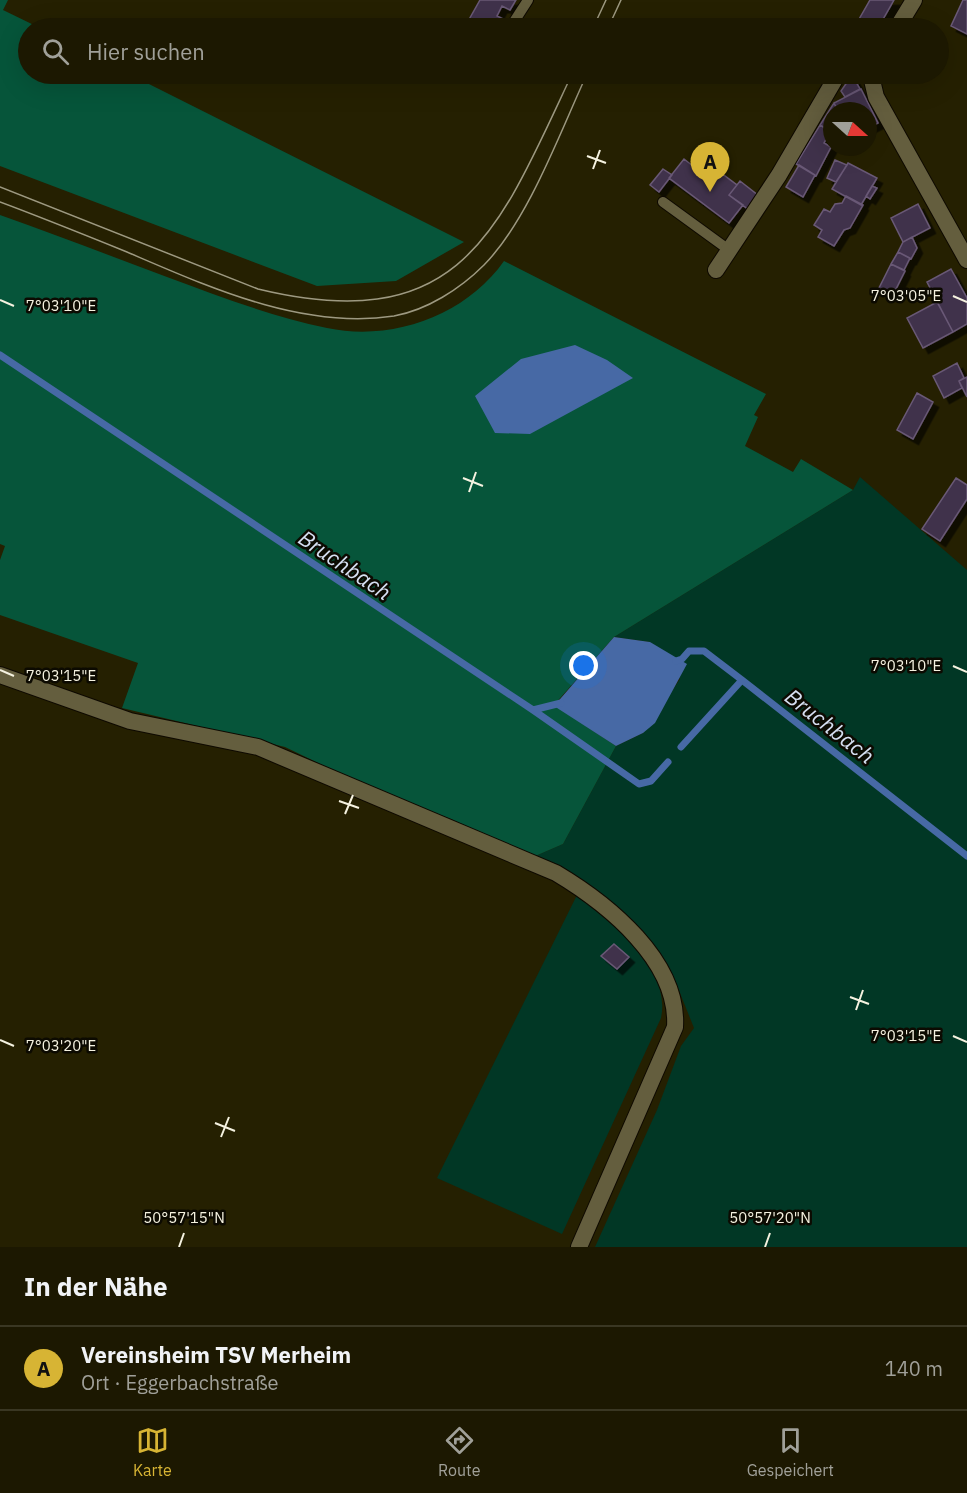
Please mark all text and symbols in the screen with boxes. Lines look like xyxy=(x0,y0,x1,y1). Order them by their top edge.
search box xyxy=(18,18,949,84)
icon: search xyxy=(39,35,72,68)
text: Hier suchen xyxy=(87,37,205,66)
north arrow xyxy=(823,102,877,156)
pin: A xyxy=(690,142,730,192)
text: 7°03'05"E xyxy=(871,286,941,305)
text: 7°03'10"E xyxy=(26,296,96,315)
water label: Bruchbach xyxy=(293,523,397,606)
your location xyxy=(569,651,598,680)
text: 7°03'10"E xyxy=(871,656,941,675)
text: 7°03'15"E xyxy=(26,666,96,685)
water label: Bruchbach xyxy=(780,682,881,770)
text: 7°03'15"E xyxy=(871,1026,941,1045)
text: 7°03'20"E xyxy=(26,1036,96,1055)
text: 50°57'15"N xyxy=(143,1208,225,1227)
text: 50°57'20"N xyxy=(729,1208,811,1227)
text: In der Nähe xyxy=(24,1269,168,1303)
text: Vereinsheim TSV Merheim xyxy=(81,1340,351,1369)
text: A xyxy=(37,1355,50,1382)
text: 140 m xyxy=(885,1355,943,1382)
text: Ort · Eggerbachstraße xyxy=(81,1369,279,1396)
tab: Karte xyxy=(133,1424,172,1480)
tab: Route xyxy=(438,1424,480,1480)
tab: Gespeichert xyxy=(747,1424,834,1480)

